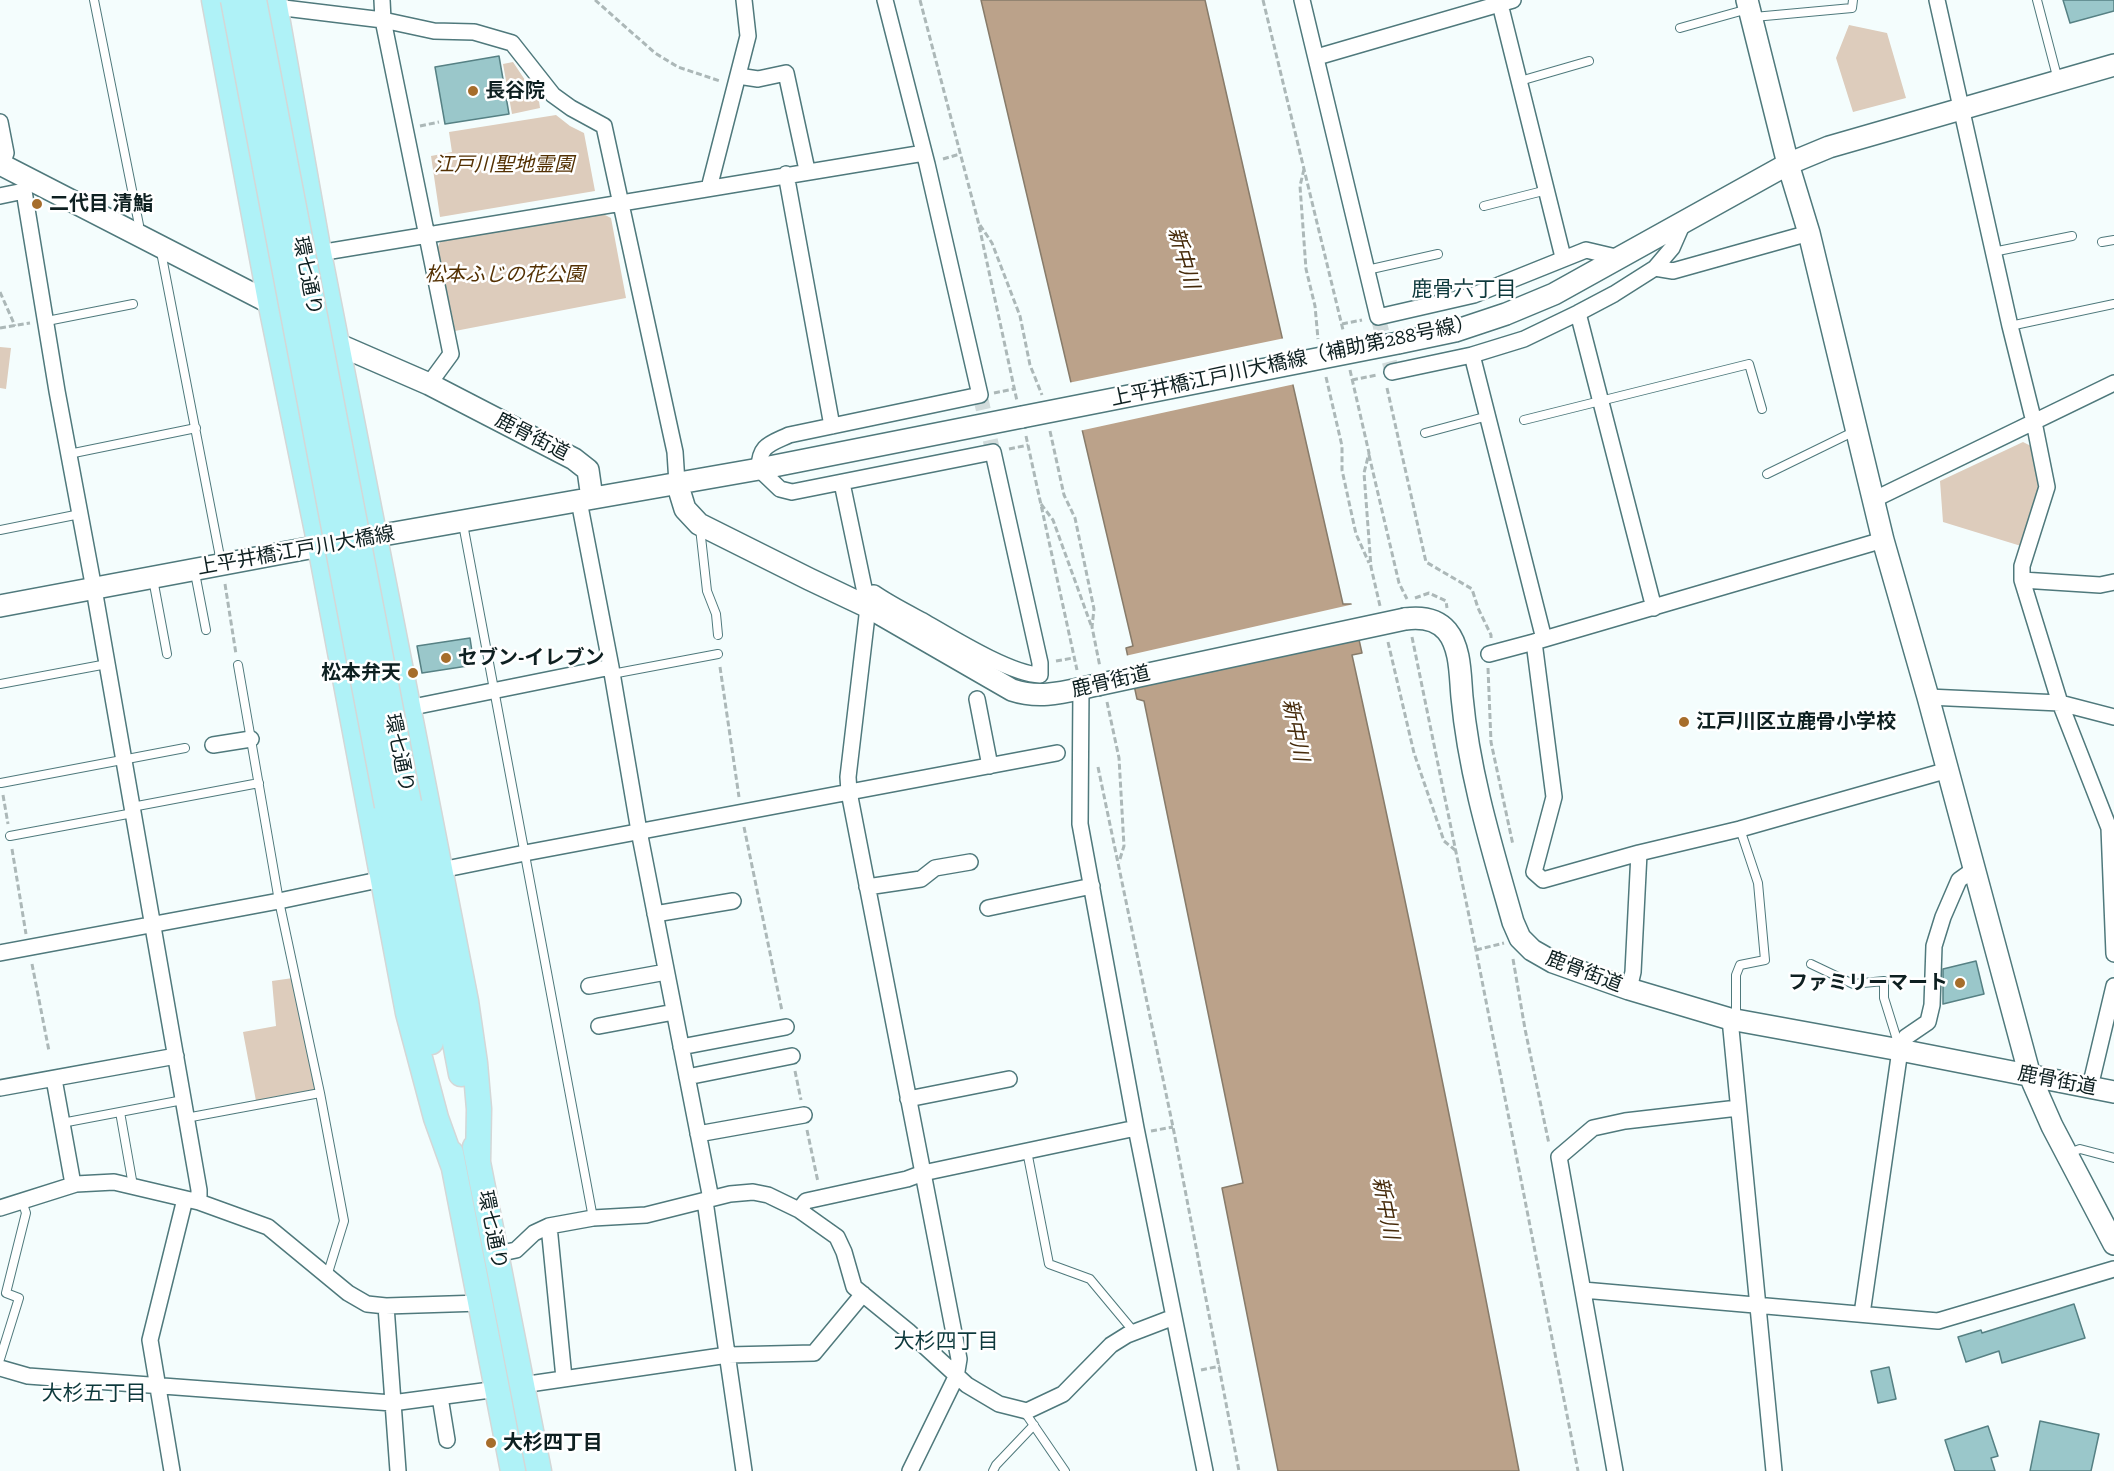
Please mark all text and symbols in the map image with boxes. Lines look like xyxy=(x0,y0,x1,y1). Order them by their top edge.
place label: 長谷院 xyxy=(485,79,545,103)
marker: 長谷院 xyxy=(466,84,480,98)
park label: 江戸川聖地霊園 xyxy=(434,153,574,177)
place label: 二代目 清鮨 xyxy=(49,192,153,216)
marker: 二代目 清鮨 xyxy=(30,197,44,211)
water label: 新中川 xyxy=(1162,224,1204,292)
street label: 環七通り xyxy=(288,234,326,318)
park label: 松本ふじの花公園 xyxy=(425,263,585,287)
district label: 鹿骨六丁目 xyxy=(1412,277,1516,303)
street label: 上平井橋江戸川大橋線（補助第288号線） xyxy=(1109,311,1477,411)
street label: 鹿骨街道 xyxy=(491,408,573,466)
street label: 上平井橋江戸川大橋線 xyxy=(195,522,397,580)
place label: セブン-イレブン xyxy=(458,646,604,670)
marker: セブン-イレブン xyxy=(439,651,453,665)
place label: 松本弁天 xyxy=(321,661,401,685)
street label: 鹿骨街道 xyxy=(1069,661,1153,703)
marker: 松本弁天 xyxy=(406,666,420,680)
water label: 新中川 xyxy=(1277,697,1313,763)
place label: 江戸川区立鹿骨小学校 xyxy=(1696,710,1896,734)
street label: 環七通り xyxy=(380,711,418,795)
marker: 江戸川区立鹿骨小学校 xyxy=(1677,715,1691,729)
street label: 鹿骨街道 xyxy=(1542,946,1626,998)
place label: ファミリーマート xyxy=(1788,971,1948,995)
marker: ファミリーマート xyxy=(1953,976,1967,990)
street label: 鹿骨街道 xyxy=(2015,1062,2099,1100)
water label: 新中川 xyxy=(1367,1175,1403,1241)
street label: 環七通り xyxy=(473,1188,511,1272)
district label: 大杉四丁目 xyxy=(894,1329,998,1355)
district label: 大杉五丁目 xyxy=(42,1381,146,1407)
place label: 大杉四丁目 xyxy=(503,1431,603,1455)
marker: 大杉四丁目 xyxy=(484,1436,498,1450)

